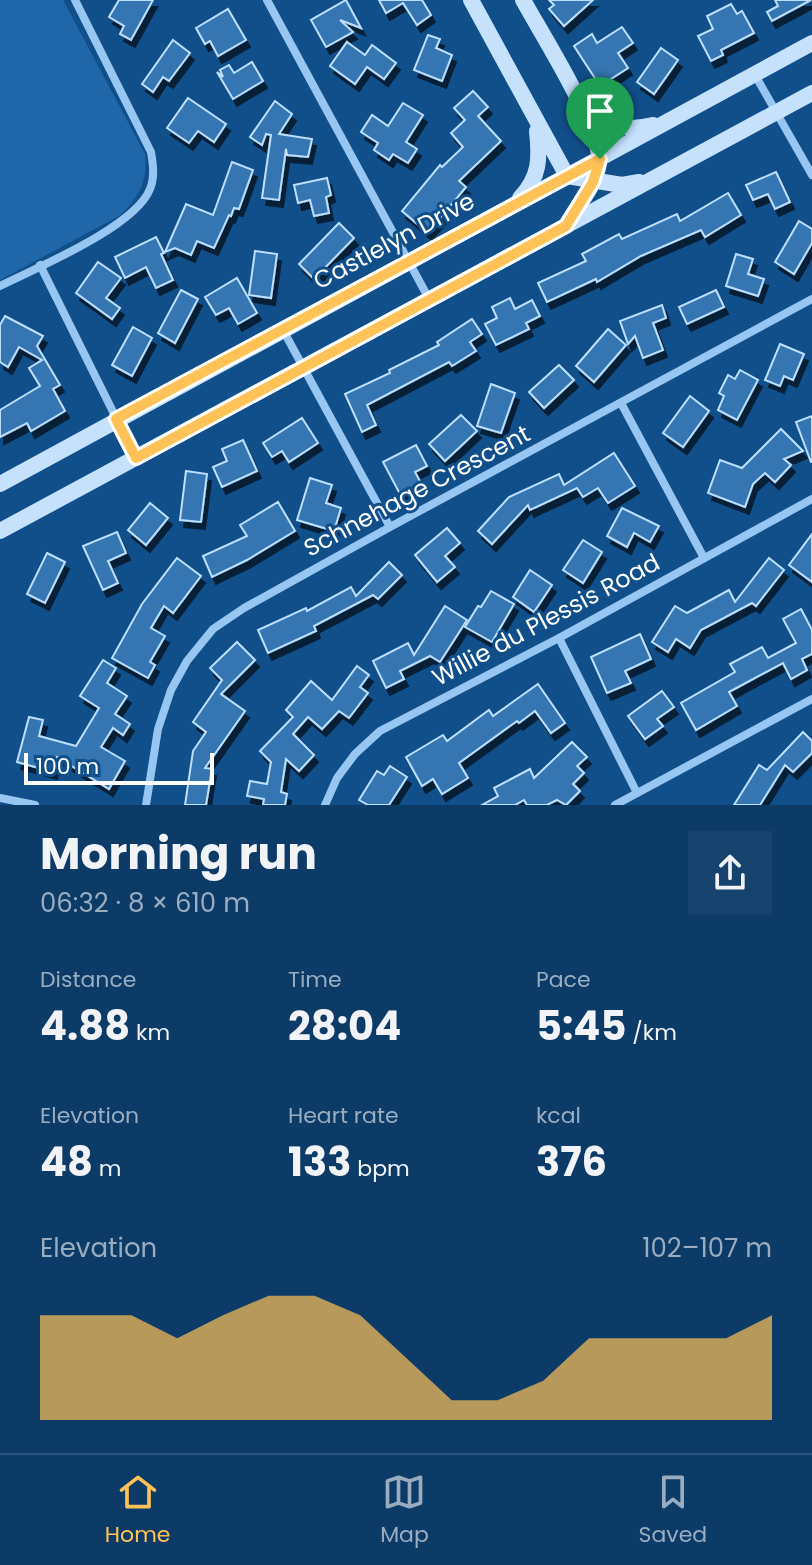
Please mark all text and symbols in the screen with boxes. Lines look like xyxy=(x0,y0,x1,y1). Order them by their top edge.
pin xyxy=(566,77,634,159)
icon: arrive xyxy=(578,89,622,133)
street label: Castlelyn Drive xyxy=(307,184,480,297)
street label: Schnehage Crescent xyxy=(298,417,536,564)
street label: Willie du Plessis Road xyxy=(426,546,665,694)
scale bar xyxy=(24,749,214,785)
text: 100 m xyxy=(36,751,99,782)
text: Morning run xyxy=(40,823,317,884)
button: share xyxy=(688,831,772,915)
text: 06:32 · 8 × 610 m xyxy=(40,885,250,921)
text: Distance xyxy=(40,964,136,995)
text: Time xyxy=(288,964,342,995)
text: Pace xyxy=(536,964,591,995)
text: 4.88 xyxy=(40,998,130,1054)
text: 28:04 xyxy=(288,998,401,1054)
text: 5:45 xyxy=(536,998,626,1054)
text: km xyxy=(130,1017,170,1048)
text: /km xyxy=(626,1017,677,1048)
text: Elevation xyxy=(40,1100,139,1131)
text: Heart rate xyxy=(288,1100,399,1131)
text: kcal xyxy=(536,1100,581,1131)
text: 48 xyxy=(40,1134,93,1190)
text: 133 xyxy=(288,1134,351,1190)
text: 376 xyxy=(536,1134,607,1190)
text: m xyxy=(93,1153,122,1184)
text: bpm xyxy=(351,1153,410,1184)
text: Elevation xyxy=(40,1230,157,1266)
text: 102–107 m xyxy=(642,1230,772,1266)
tab: Home xyxy=(105,1470,170,1551)
tab: Map xyxy=(380,1470,429,1551)
tab: Saved xyxy=(639,1470,707,1551)

